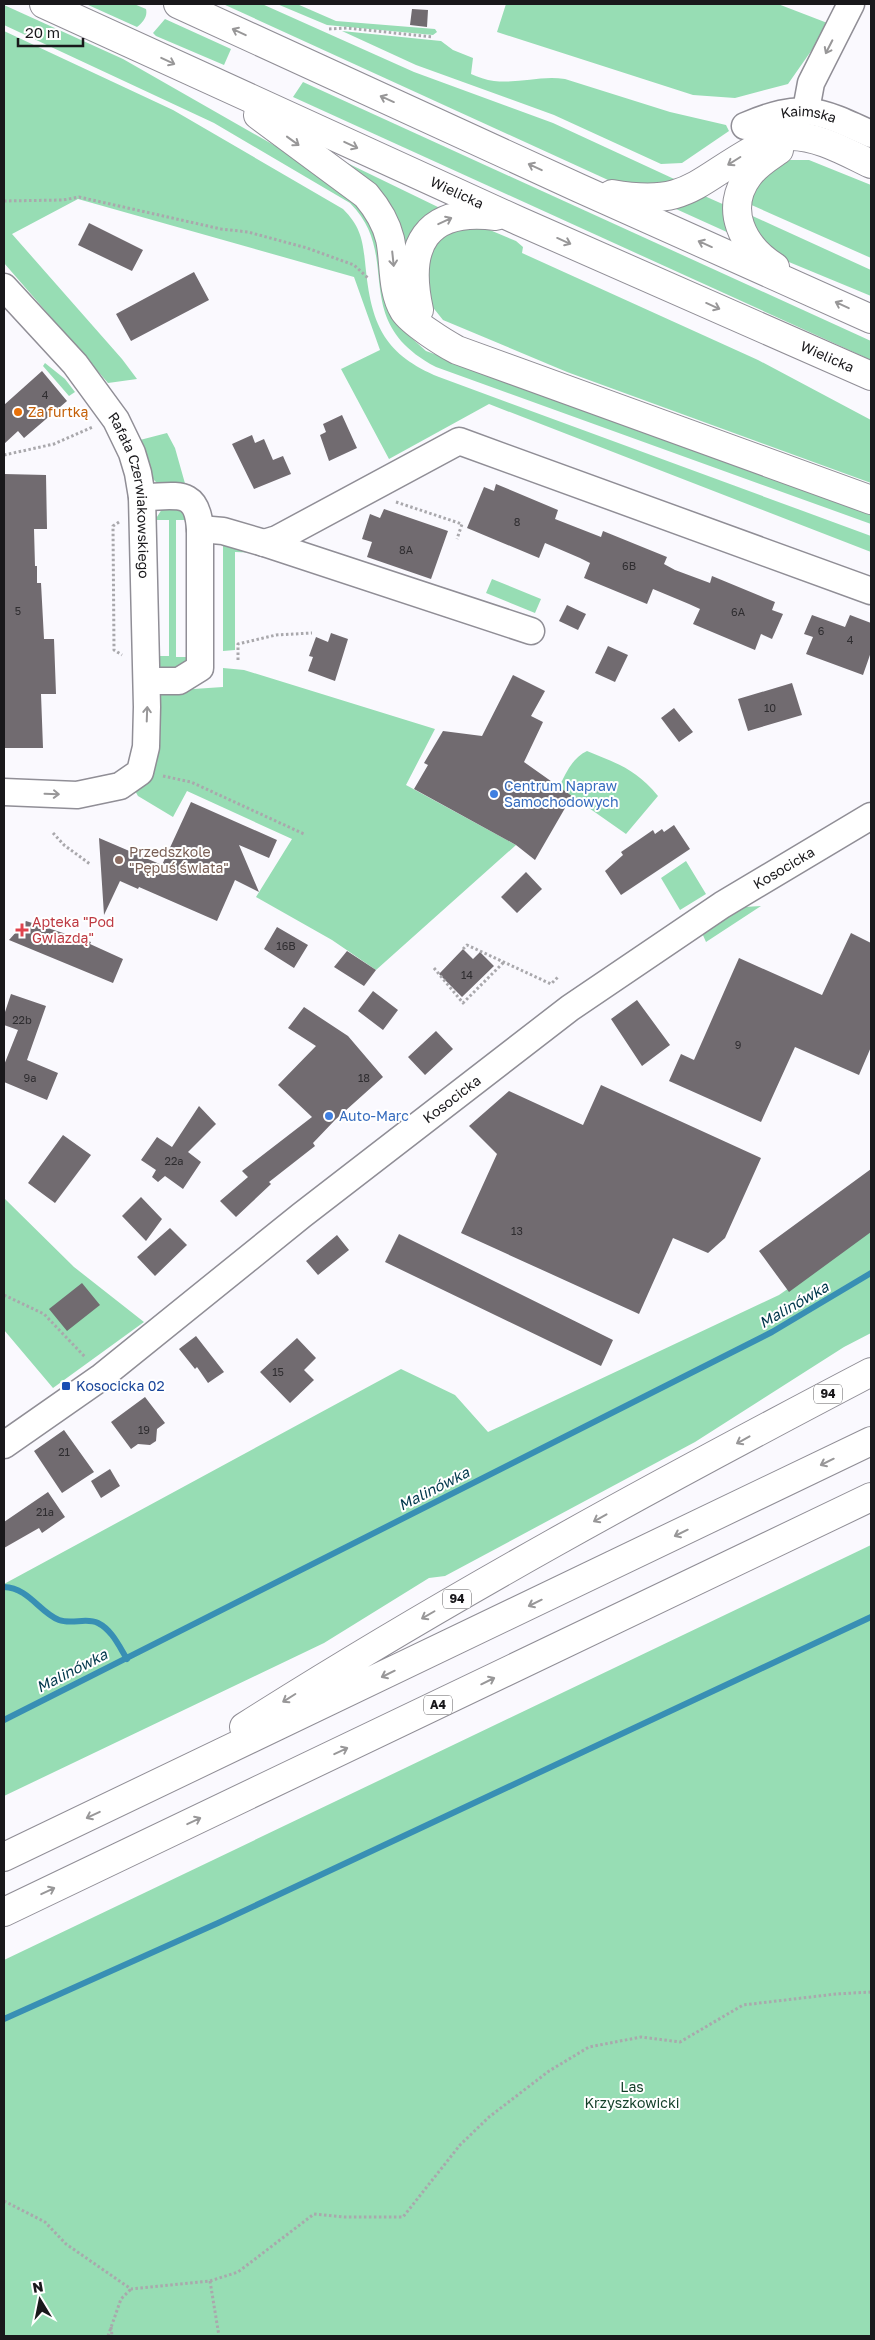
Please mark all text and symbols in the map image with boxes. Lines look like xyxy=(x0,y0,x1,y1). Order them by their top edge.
scale bar xyxy=(18,15,82,47)
text: 20 m xyxy=(25,23,60,41)
one-way arrow xyxy=(232,26,247,36)
one-way arrow xyxy=(824,39,833,54)
one-way arrow xyxy=(160,56,175,66)
one-way arrow xyxy=(380,93,395,103)
street label: Kaimska xyxy=(779,102,839,126)
one-way arrow xyxy=(286,136,300,146)
one-way arrow xyxy=(343,141,358,150)
one-way arrow xyxy=(728,156,742,166)
one-way arrow xyxy=(527,162,542,172)
street label: Wielicka xyxy=(428,173,487,212)
one-way arrow xyxy=(437,216,452,225)
one-way arrow xyxy=(556,236,571,246)
one-way arrow xyxy=(698,238,713,248)
one-way arrow xyxy=(388,251,398,267)
one-way arrow xyxy=(835,300,850,309)
one-way arrow xyxy=(705,301,720,311)
street label: Wielicka xyxy=(798,337,857,376)
house number: 4 xyxy=(42,388,49,401)
place label: Za furtką xyxy=(28,403,88,420)
marker: Za furtką xyxy=(12,406,24,418)
street label: Rafała Czerwiakowskiego xyxy=(105,408,153,579)
house number: 8 xyxy=(514,515,521,528)
house number: 8A xyxy=(399,543,414,556)
house number: 6B xyxy=(622,559,636,572)
house number: 5 xyxy=(15,604,21,617)
house number: 6A xyxy=(731,605,746,618)
house number: 6 xyxy=(818,624,825,637)
house number: 4 xyxy=(847,633,854,646)
house number: 10 xyxy=(764,701,776,714)
one-way arrow xyxy=(142,706,152,722)
place label: Centrum Napraw Samochodowych xyxy=(504,777,619,810)
marker: Centrum Napraw Samochodowych xyxy=(488,788,500,800)
one-way arrow xyxy=(44,790,60,799)
place label: Przedszkole "Pępuś świata" xyxy=(129,843,229,876)
street label: Kosocicka xyxy=(750,843,817,892)
marker: Przedszkole "Pępuś świata" xyxy=(113,854,125,866)
place label: Apteka "Pod Gwiazdą" xyxy=(32,913,114,946)
marker: Apteka "Pod Gwiazdą" xyxy=(16,924,28,936)
house number: 16B xyxy=(276,939,296,952)
house number: 14 xyxy=(461,968,473,981)
house number: 22b xyxy=(12,1013,32,1026)
house number: 9 xyxy=(735,1038,741,1051)
house number: 9a xyxy=(24,1071,36,1084)
house number: 18 xyxy=(358,1071,370,1084)
street label: Kosocicka xyxy=(419,1071,484,1126)
place label: Auto-Marc xyxy=(339,1107,409,1124)
marker: Auto-Marc xyxy=(323,1110,335,1122)
house number: 22a xyxy=(165,1154,183,1167)
house number: 13 xyxy=(511,1224,523,1237)
water label: Malinówka xyxy=(756,1277,832,1331)
house number: 15 xyxy=(272,1365,284,1378)
place label: Kosocicka 02 xyxy=(76,1377,165,1394)
marker: Kosocicka 02 xyxy=(60,1380,72,1392)
road number: 94 xyxy=(814,1385,842,1404)
house number: 19 xyxy=(138,1423,150,1436)
one-way arrow xyxy=(735,1435,750,1445)
house number: 21 xyxy=(58,1445,70,1458)
one-way arrow xyxy=(820,1458,835,1467)
water label: Malinówka xyxy=(395,1462,472,1514)
house number: 21a xyxy=(36,1505,54,1518)
one-way arrow xyxy=(593,1514,608,1523)
one-way arrow xyxy=(674,1528,689,1538)
road number: 94 xyxy=(443,1590,471,1608)
one-way arrow xyxy=(527,1598,542,1608)
one-way arrow xyxy=(421,1611,436,1621)
water label: Malinówka xyxy=(33,1644,110,1696)
one-way arrow xyxy=(381,1670,396,1679)
one-way arrow xyxy=(480,1676,495,1685)
one-way arrow xyxy=(282,1694,296,1704)
road number: A4 xyxy=(424,1696,452,1714)
one-way arrow xyxy=(333,1746,348,1755)
one-way arrow xyxy=(86,1811,101,1821)
one-way arrow xyxy=(187,1816,202,1826)
one-way arrow xyxy=(40,1886,55,1895)
park label: Las Krzyszkowicki xyxy=(584,2078,680,2111)
north arrow xyxy=(15,2275,65,2325)
text: N xyxy=(31,2277,44,2296)

